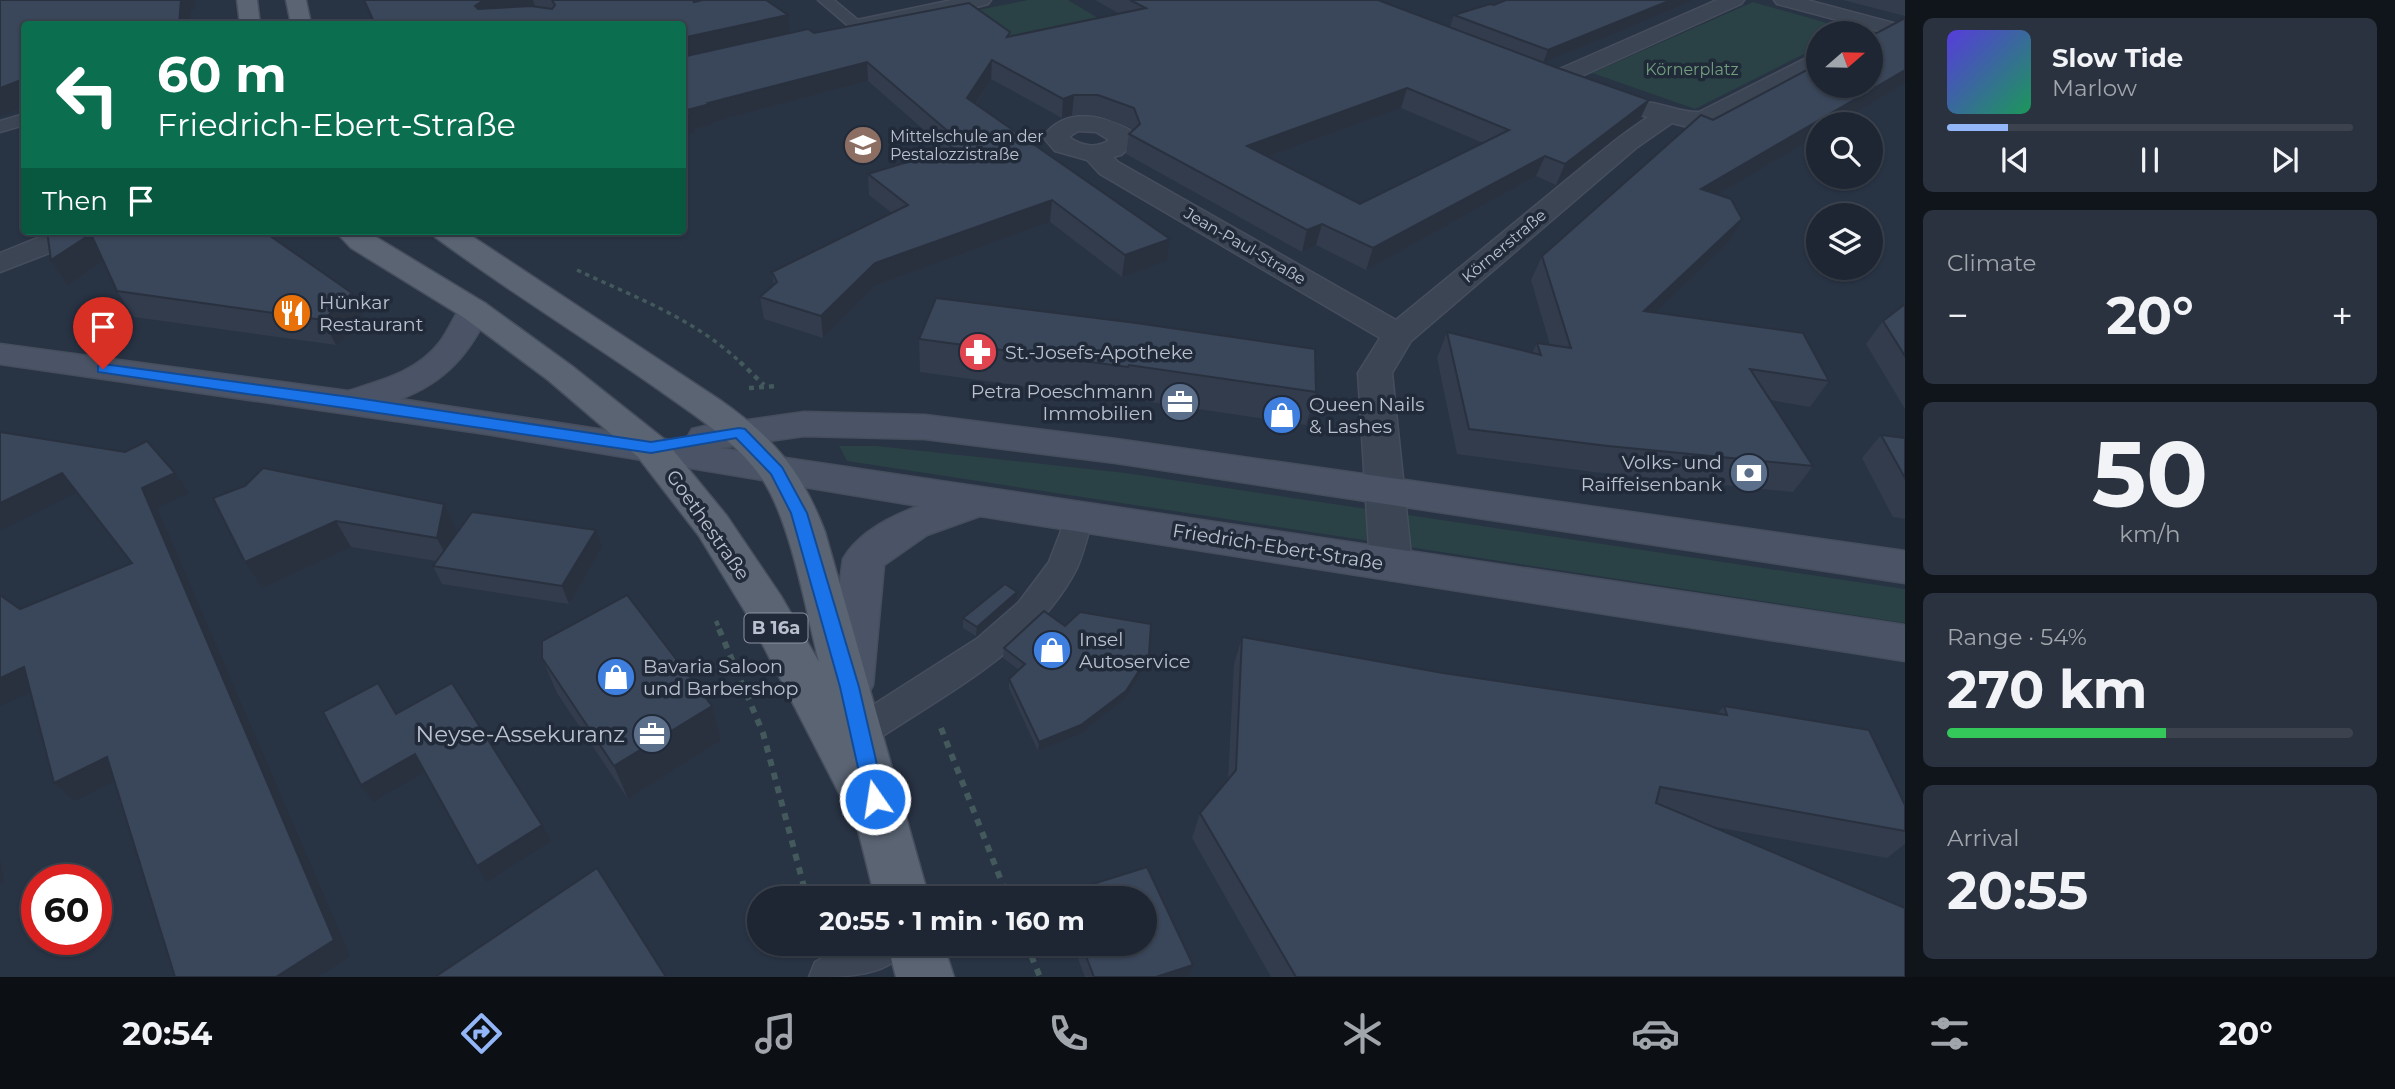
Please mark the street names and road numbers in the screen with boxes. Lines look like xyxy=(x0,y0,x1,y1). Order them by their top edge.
street label: Jean-Paul-Straße xyxy=(1180,203,1309,289)
street label: Körnerstraße xyxy=(1458,205,1550,287)
street label: Goethestraße xyxy=(661,465,755,585)
street label: Friedrich-Ebert-Straße xyxy=(1171,519,1385,575)
road number: B 16a xyxy=(744,614,808,642)

